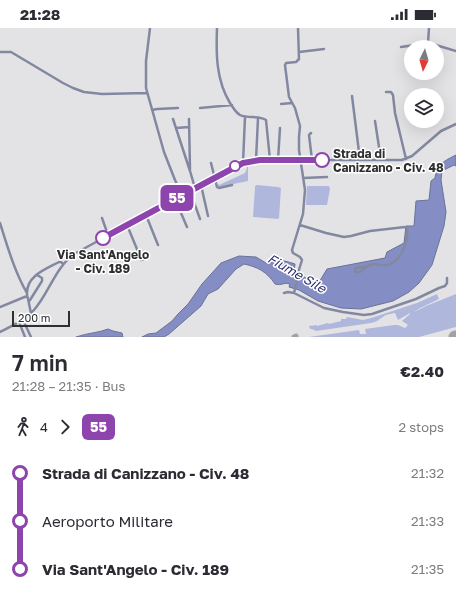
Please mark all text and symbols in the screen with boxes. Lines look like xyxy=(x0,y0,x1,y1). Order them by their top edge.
text: 21:28 xyxy=(20,5,60,23)
north arrow xyxy=(404,40,444,80)
map controls xyxy=(404,40,444,128)
button: layers xyxy=(404,88,444,128)
place label: Strada di Canizzano - Civ. 48 xyxy=(333,146,444,175)
marker: Strada di Canizzano - Civ. 48 xyxy=(314,152,330,168)
unlabelled marker xyxy=(229,160,241,172)
line badge: 55 xyxy=(159,185,195,211)
text: 55 xyxy=(168,189,186,206)
marker: Via Sant'Angelo - Civ. 189 xyxy=(95,230,111,246)
place label: Via Sant'Angelo - Civ. 189 xyxy=(57,247,149,276)
water label: Fiume Sile xyxy=(265,250,330,297)
scale bar xyxy=(12,309,70,328)
text: 200 m xyxy=(18,311,51,324)
text: 7 min xyxy=(12,349,68,376)
text: €2.40 xyxy=(400,362,444,380)
text: 21:28 – 21:35 · Bus xyxy=(12,378,125,394)
icon: walk xyxy=(12,416,34,438)
icon: forward xyxy=(54,416,76,438)
text: 55 xyxy=(90,418,107,435)
text: 4 xyxy=(40,419,48,435)
text: 2 stops xyxy=(398,419,444,435)
text: Strada di Canizzano - Civ. 48 xyxy=(42,464,249,482)
text: 21:32 xyxy=(411,465,444,481)
text: Aeroporto Militare xyxy=(42,512,173,530)
text: 21:33 xyxy=(411,513,444,529)
text: Via Sant'Angelo - Civ. 189 xyxy=(42,560,229,578)
text: 21:35 xyxy=(411,561,444,577)

